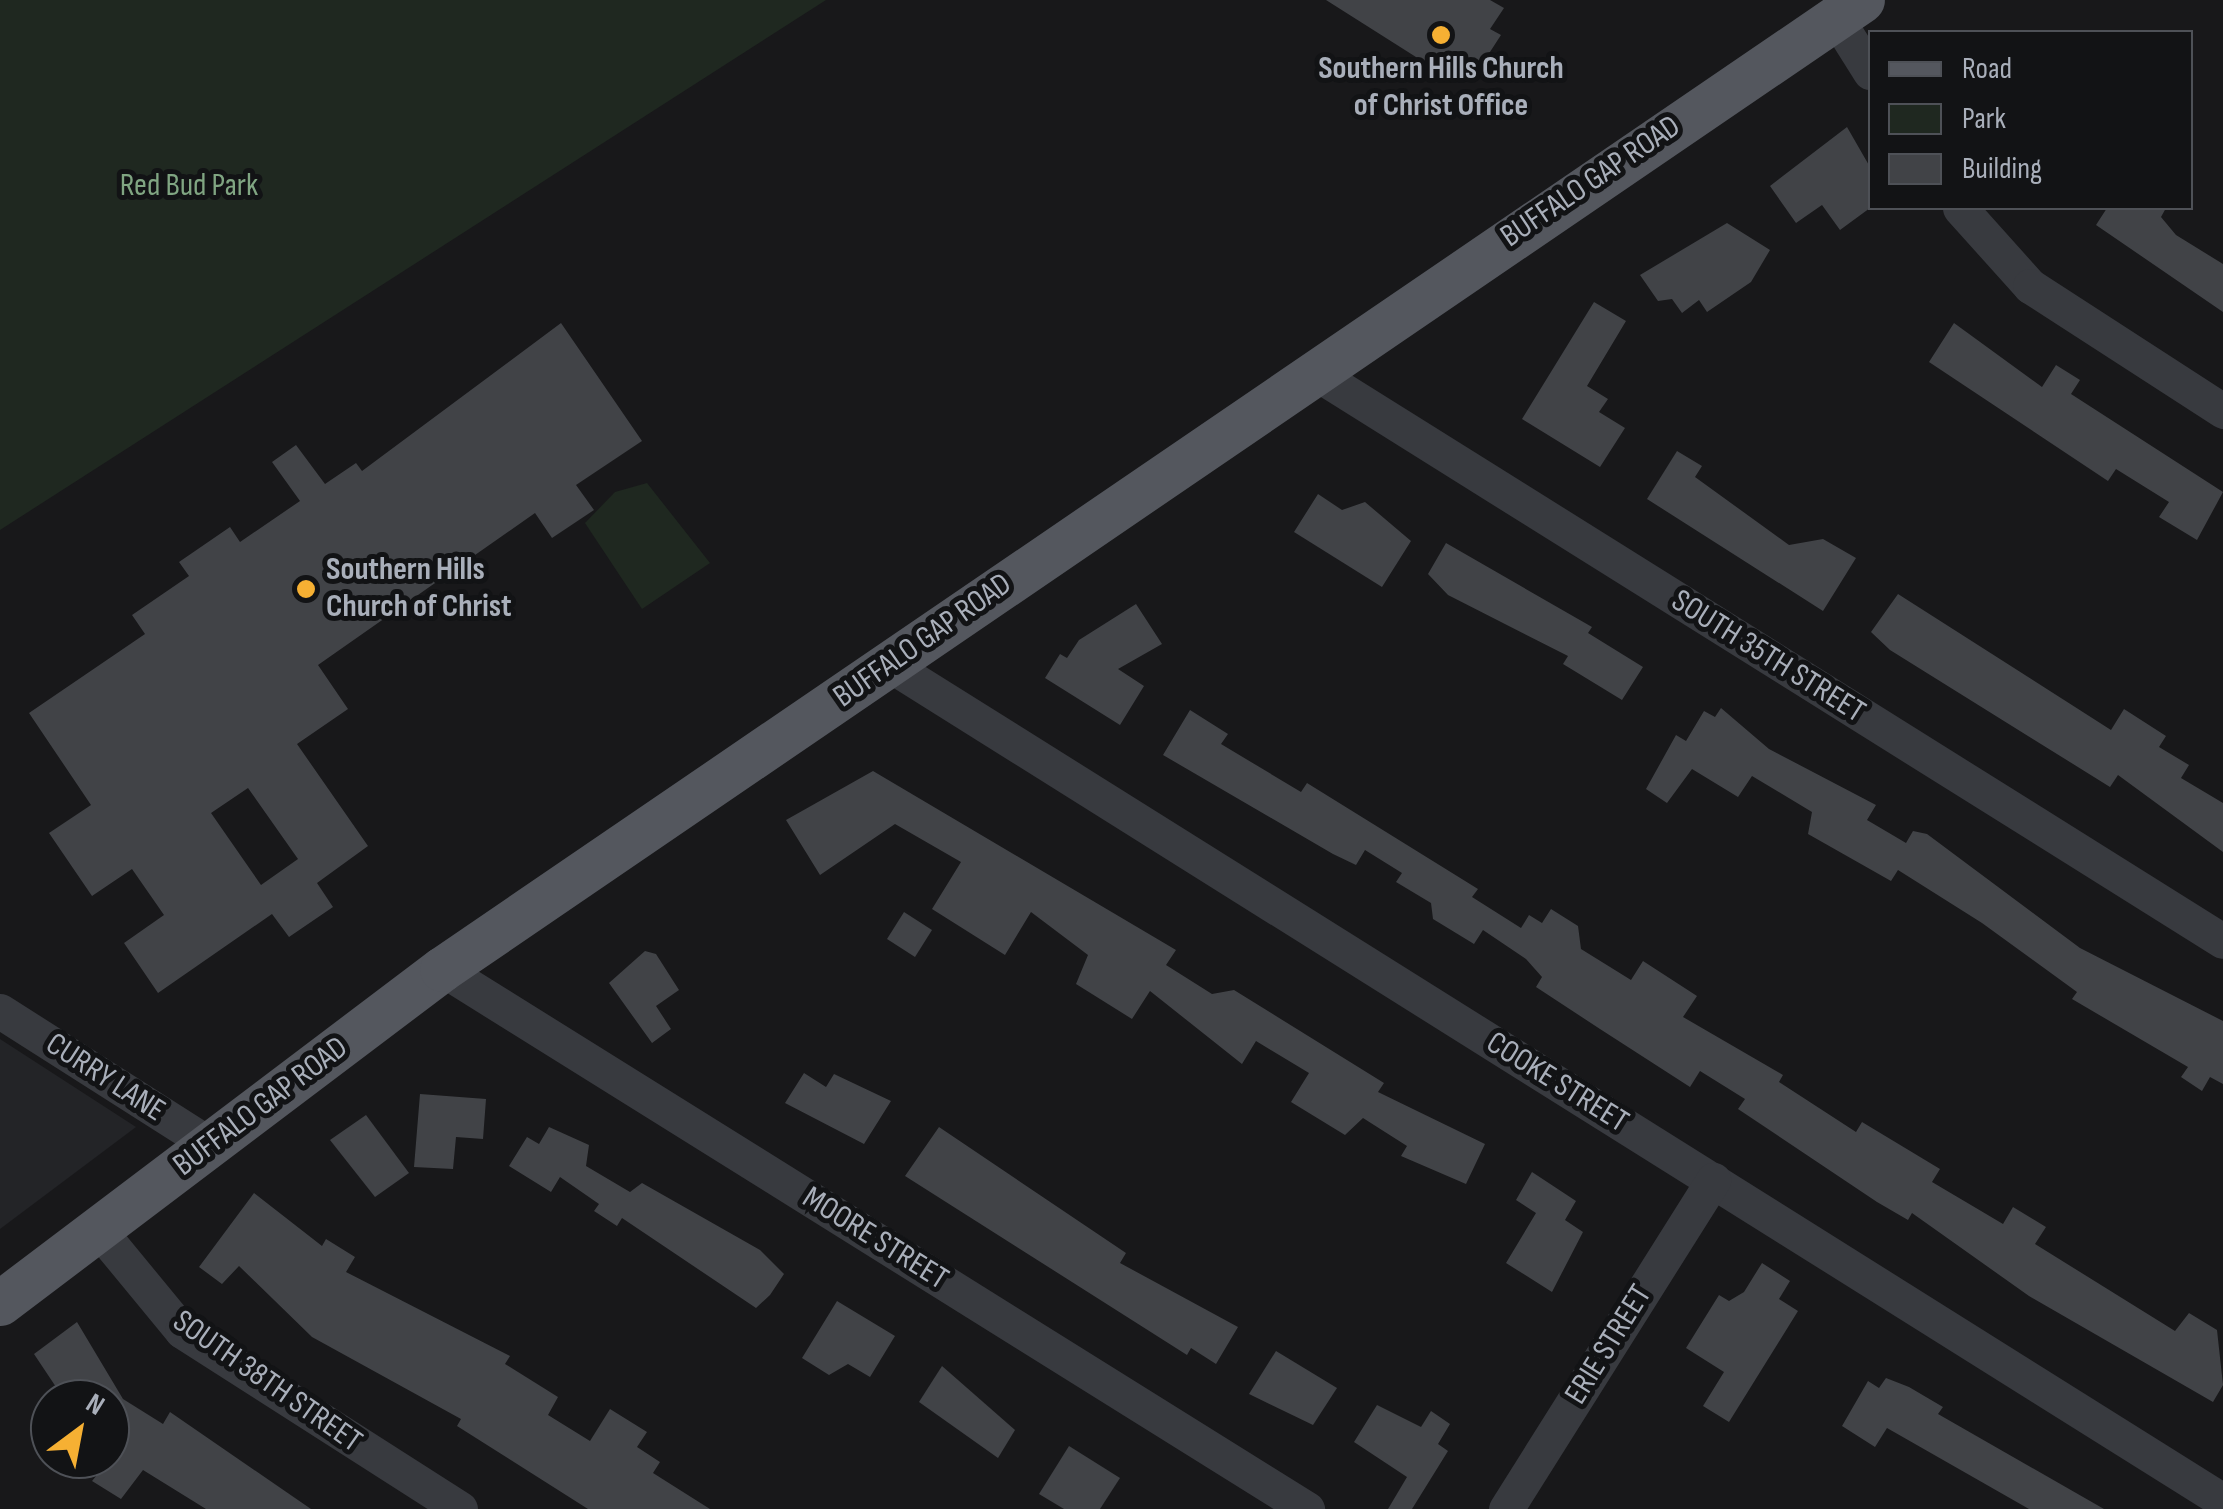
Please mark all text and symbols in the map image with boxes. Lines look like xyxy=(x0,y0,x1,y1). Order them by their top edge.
marker: Southern Hills Church of Christ Office xyxy=(1430,24,1452,46)
legend xyxy=(1868,30,2193,210)
place label: Southern Hills Church of Christ Office xyxy=(1318,51,1564,126)
text: Road xyxy=(1962,51,2012,87)
text: Park xyxy=(1962,101,2006,137)
street label: BUFFALO GAP ROAD xyxy=(1494,108,1688,256)
text: Building xyxy=(1962,151,2042,187)
park label: Red Bud Park xyxy=(120,167,258,205)
place label: Southern Hills Church of Christ xyxy=(326,552,512,627)
street label: BUFFALO GAP ROAD xyxy=(827,566,1019,716)
marker: Southern Hills Church of Christ xyxy=(295,578,317,600)
street label: SOUTH 35TH STREET xyxy=(1664,582,1872,732)
street label: COOKE STREET xyxy=(1479,1024,1635,1142)
street label: CURRY LANE xyxy=(38,1025,172,1131)
street label: BUFFALO GAP ROAD xyxy=(166,1029,356,1185)
street label: MOORE STREET xyxy=(795,1179,955,1299)
street label: ERIE STREET xyxy=(1557,1278,1661,1412)
street label: SOUTH 38TH STREET xyxy=(165,1303,369,1461)
north arrow xyxy=(30,1379,130,1479)
text: N xyxy=(80,1387,110,1423)

